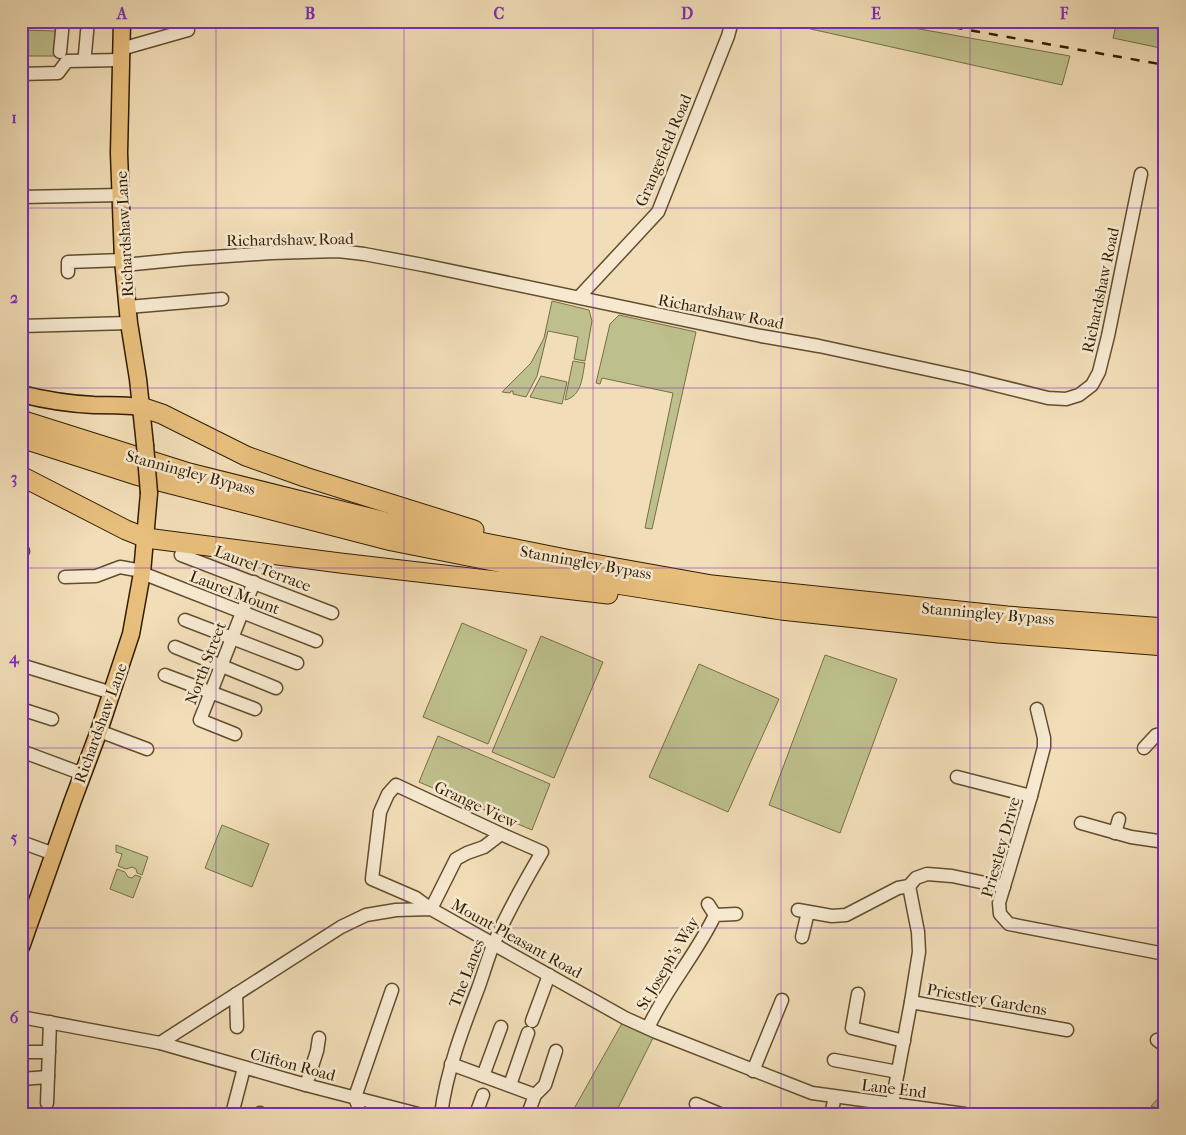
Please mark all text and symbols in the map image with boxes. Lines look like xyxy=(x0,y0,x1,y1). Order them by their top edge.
text: A xyxy=(116,4,128,23)
text: B xyxy=(305,4,315,23)
text: C xyxy=(494,4,505,23)
text: D xyxy=(681,4,693,23)
text: E xyxy=(871,4,881,23)
text: F xyxy=(1059,4,1069,23)
street label: Grangefield Road xyxy=(631,91,696,209)
text: 1 xyxy=(11,108,17,127)
street label: Richardshaw Lane xyxy=(112,170,137,298)
street label: Richardshaw Road xyxy=(1078,225,1123,355)
street label: Richardshaw Road xyxy=(226,229,354,250)
text: 2 xyxy=(10,288,18,307)
street label: Richardshaw Road xyxy=(656,290,786,333)
street label: Stanningley Bypass xyxy=(124,446,258,499)
text: 3 xyxy=(11,468,17,488)
street label: Laurel Terrace xyxy=(212,541,314,596)
street label: Stanningley Bypass xyxy=(519,542,653,583)
street label: Laurel Mount xyxy=(187,567,283,618)
street label: Stanningley Bypass xyxy=(921,598,1055,629)
street label: North Street xyxy=(181,619,230,707)
text: 4 xyxy=(8,648,20,668)
street label: Richardshaw Lane xyxy=(70,660,131,786)
street label: Grange View xyxy=(431,777,521,832)
street label: Priestley Drive xyxy=(977,795,1024,900)
text: 5 xyxy=(11,828,18,847)
street label: Mount Pleasant Road xyxy=(448,895,586,982)
street label: St Joseph's Way xyxy=(632,913,703,1013)
street label: The Lanes xyxy=(445,936,488,1010)
street label: Priestley Gardens xyxy=(925,980,1049,1019)
text: 6 xyxy=(10,1008,19,1027)
street label: Clifton Road xyxy=(248,1044,338,1085)
street label: Lane End xyxy=(860,1075,928,1102)

